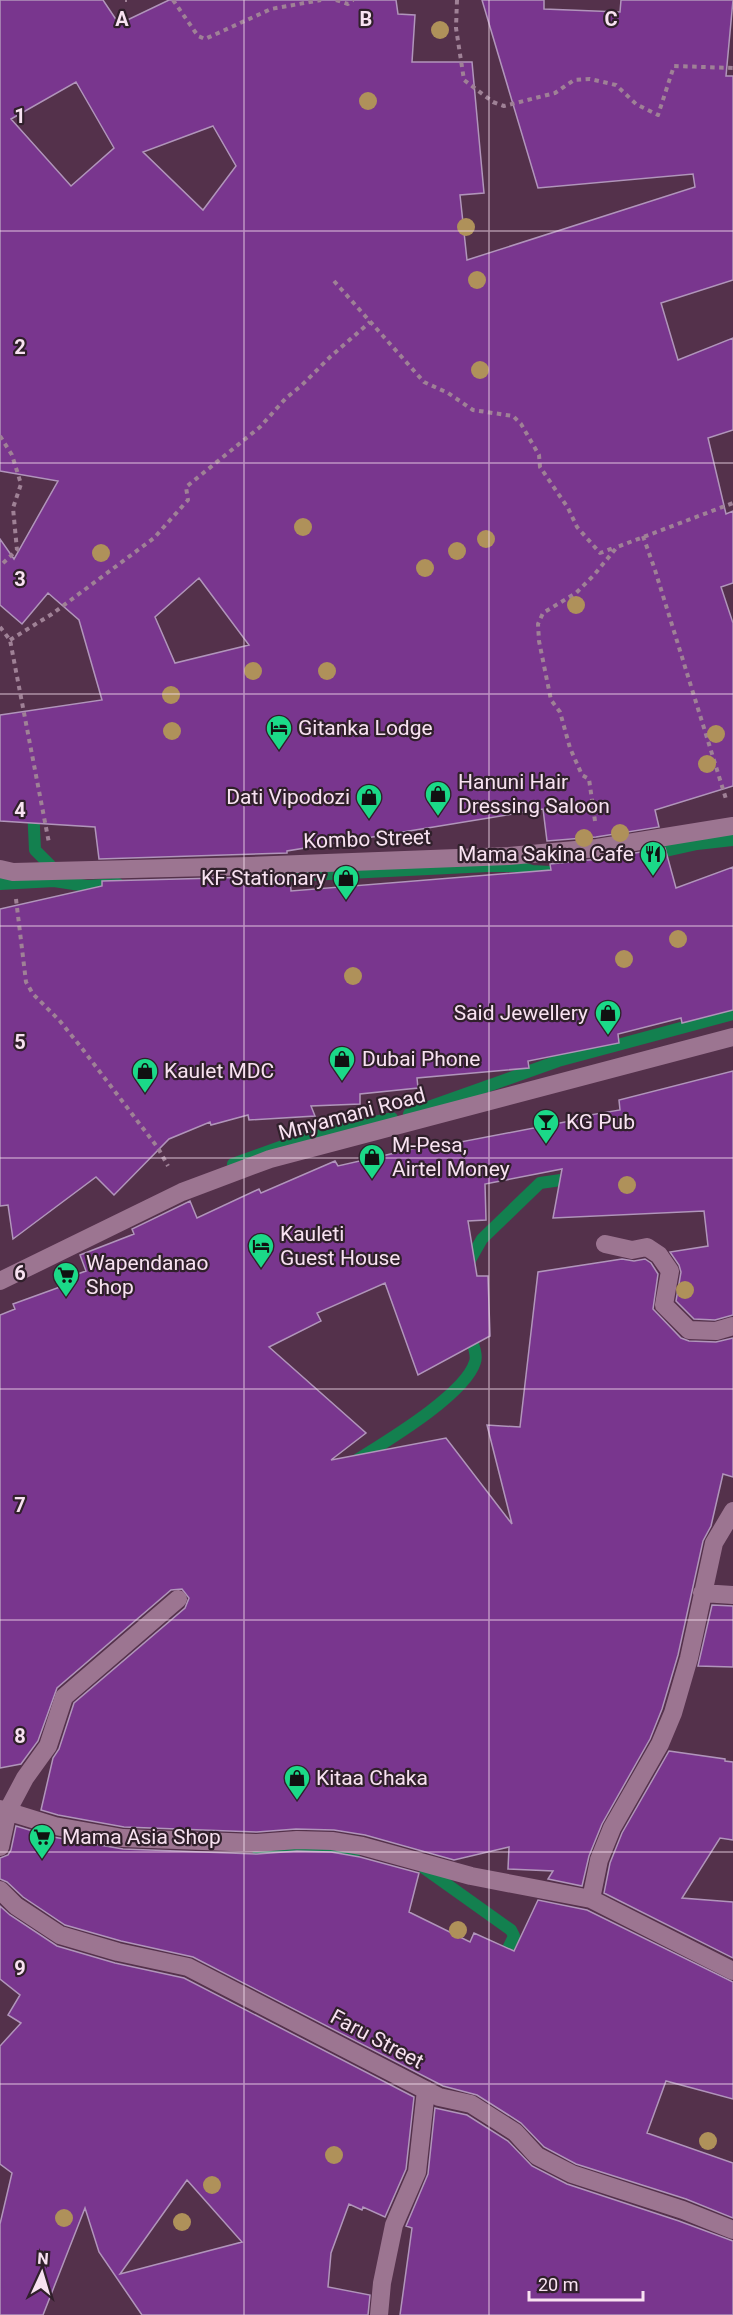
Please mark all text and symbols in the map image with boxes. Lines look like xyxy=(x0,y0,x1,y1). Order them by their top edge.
text: A xyxy=(115,7,129,31)
text: B xyxy=(360,7,372,31)
text: C xyxy=(604,7,618,31)
text: 1 xyxy=(14,104,26,128)
text: 2 xyxy=(14,335,26,359)
text: 3 xyxy=(14,567,26,591)
hotel icon: Gitanka Lodge xyxy=(264,713,294,751)
place label: Gitanka Lodge xyxy=(298,716,433,740)
place label: Hanuni Hair Dressing Saloon xyxy=(458,770,610,818)
shop icon: Hanuni Hair Dressing Saloon xyxy=(423,779,453,817)
shop icon: Dati Vipodozi xyxy=(354,782,384,820)
place label: Dati Vipodozi xyxy=(226,785,350,809)
text: 4 xyxy=(14,798,26,822)
street label: Kombo Street xyxy=(303,825,431,853)
restaurant icon: Mama Sakina Cafe xyxy=(638,839,668,877)
place label: Mama Sakina Cafe xyxy=(458,842,634,866)
shop icon: KF Stationary xyxy=(331,863,361,901)
place label: KF Stationary xyxy=(201,866,326,890)
shop icon: Said Jewellery xyxy=(593,998,623,1036)
place label: Said Jewellery xyxy=(454,1001,588,1025)
text: 5 xyxy=(14,1030,26,1054)
shop icon: Dubai Phone xyxy=(327,1044,357,1082)
place label: Dubai Phone xyxy=(362,1047,480,1071)
shop icon: Kaulet MDC xyxy=(130,1056,160,1094)
place label: Kaulet MDC xyxy=(164,1059,274,1083)
street label: Mnyamani Road xyxy=(276,1083,428,1145)
bar icon: KG Pub xyxy=(531,1107,561,1145)
place label: KG Pub xyxy=(566,1110,635,1134)
place label: M-Pesa, Airtel Money xyxy=(392,1133,510,1181)
shop icon: M-Pesa, Airtel Money xyxy=(357,1142,387,1180)
place label: Kauleti Guest House xyxy=(280,1222,400,1270)
hotel icon: Kauleti Guest House xyxy=(246,1231,276,1269)
place label: Wapendanao Shop xyxy=(86,1251,209,1299)
supermarket icon: Wapendanao Shop xyxy=(51,1260,81,1298)
text: 6 xyxy=(14,1261,26,1285)
text: 7 xyxy=(14,1493,26,1517)
text: 8 xyxy=(14,1724,26,1748)
shop icon: Kitaa Chaka xyxy=(282,1763,312,1801)
place label: Kitaa Chaka xyxy=(316,1766,428,1790)
supermarket icon: Mama Asia Shop xyxy=(27,1822,57,1860)
place label: Mama Asia Shop xyxy=(62,1825,221,1849)
text: 9 xyxy=(14,1956,26,1980)
street label: Faru Street xyxy=(326,2004,428,2074)
north arrow xyxy=(12,2243,72,2303)
text: N xyxy=(37,2249,49,2268)
scale bar xyxy=(529,2264,643,2302)
text: 20 m xyxy=(538,2274,578,2295)

